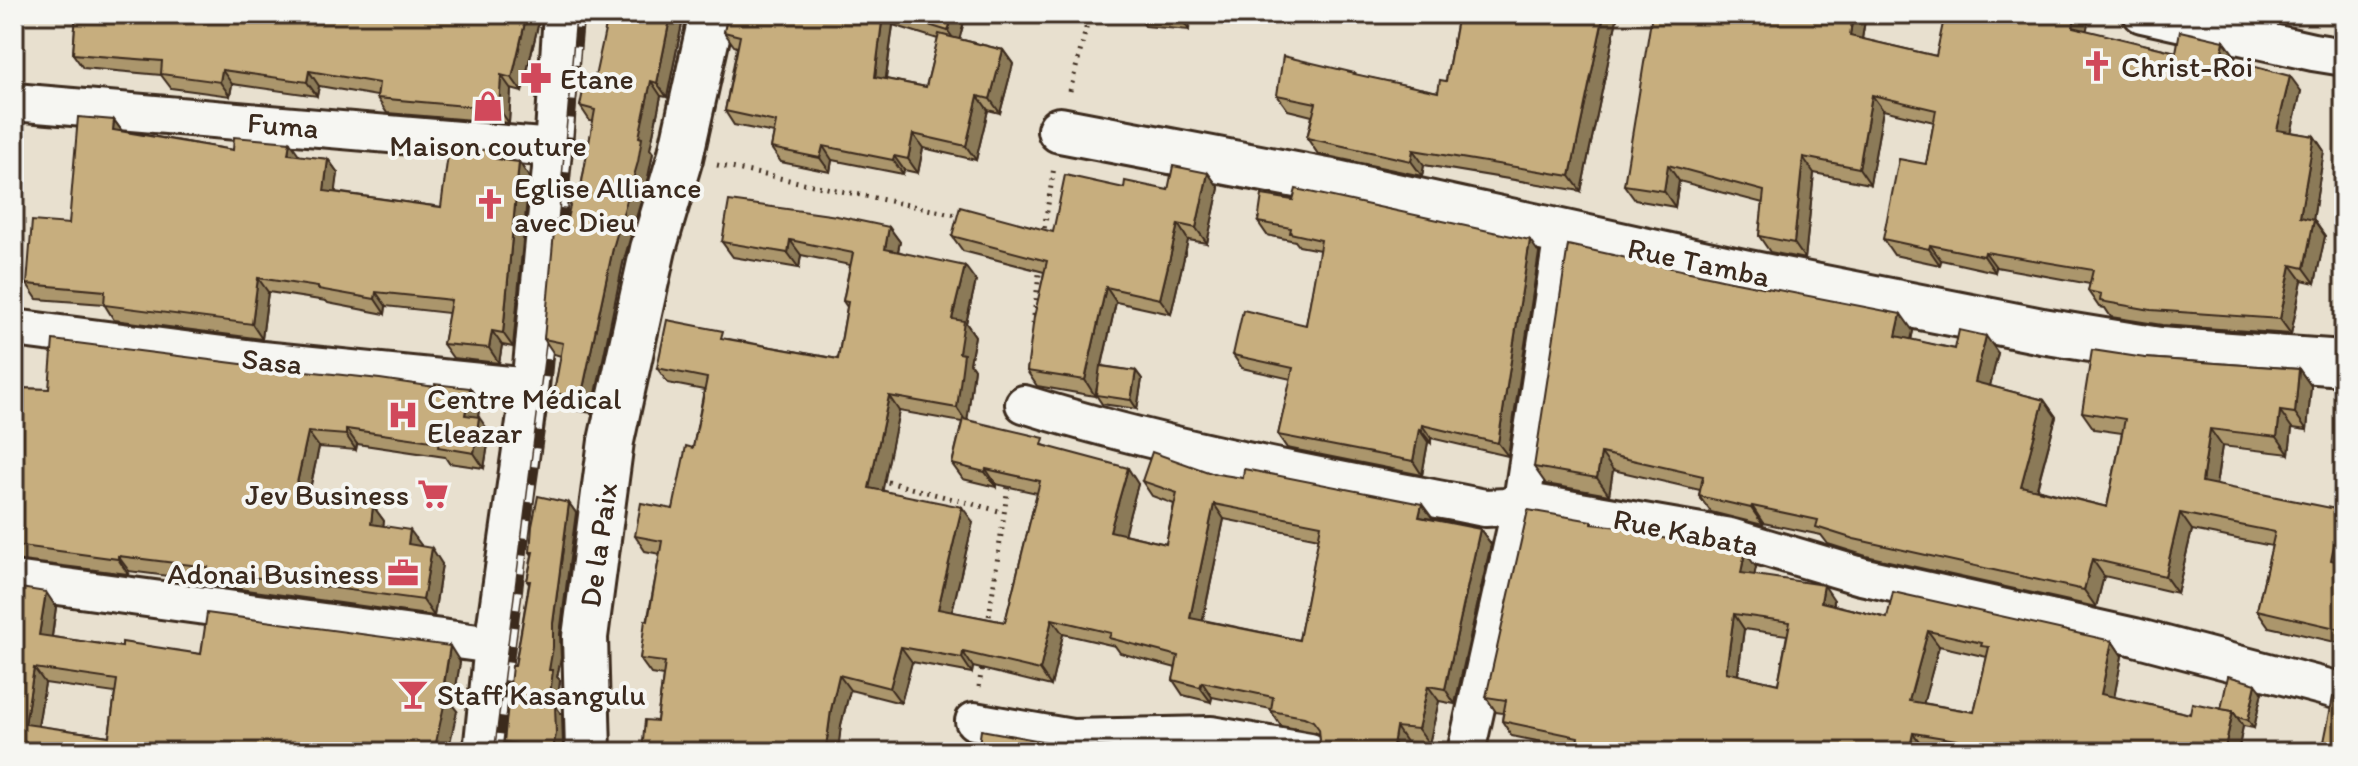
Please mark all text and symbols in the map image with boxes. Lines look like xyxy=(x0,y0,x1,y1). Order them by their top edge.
place label: Christ-Roi xyxy=(2121,48,2253,85)
church icon: Christ-Roi xyxy=(2080,49,2114,83)
place label: Etane xyxy=(560,60,634,97)
pharmacy icon: Etane xyxy=(519,61,553,95)
shop icon: Maison couture xyxy=(471,89,505,123)
street label: Fuma xyxy=(246,103,321,147)
place label: Maison couture xyxy=(389,127,587,164)
place label: Eglise Alliance avec Dieu xyxy=(514,169,701,240)
church icon: Eglise Alliance avec Dieu xyxy=(473,187,507,221)
street label: Rue Tamba xyxy=(1624,229,1774,295)
street label: Sasa xyxy=(240,339,304,383)
place label: Centre Médical Eleazar xyxy=(427,380,622,451)
hospital icon: Centre Médical Eleazar xyxy=(386,398,420,432)
place label: Jev Business xyxy=(245,476,409,513)
supermarket icon: Jev Business xyxy=(416,477,450,511)
street label: De la Paix xyxy=(571,480,625,610)
street label: Rue Kabata xyxy=(1610,500,1762,564)
place label: Adonai Business xyxy=(167,555,379,592)
office icon: Adonai Business xyxy=(386,556,420,590)
place label: Staff Kasangulu xyxy=(437,676,646,713)
bar icon: Staff Kasangulu xyxy=(396,677,430,711)

